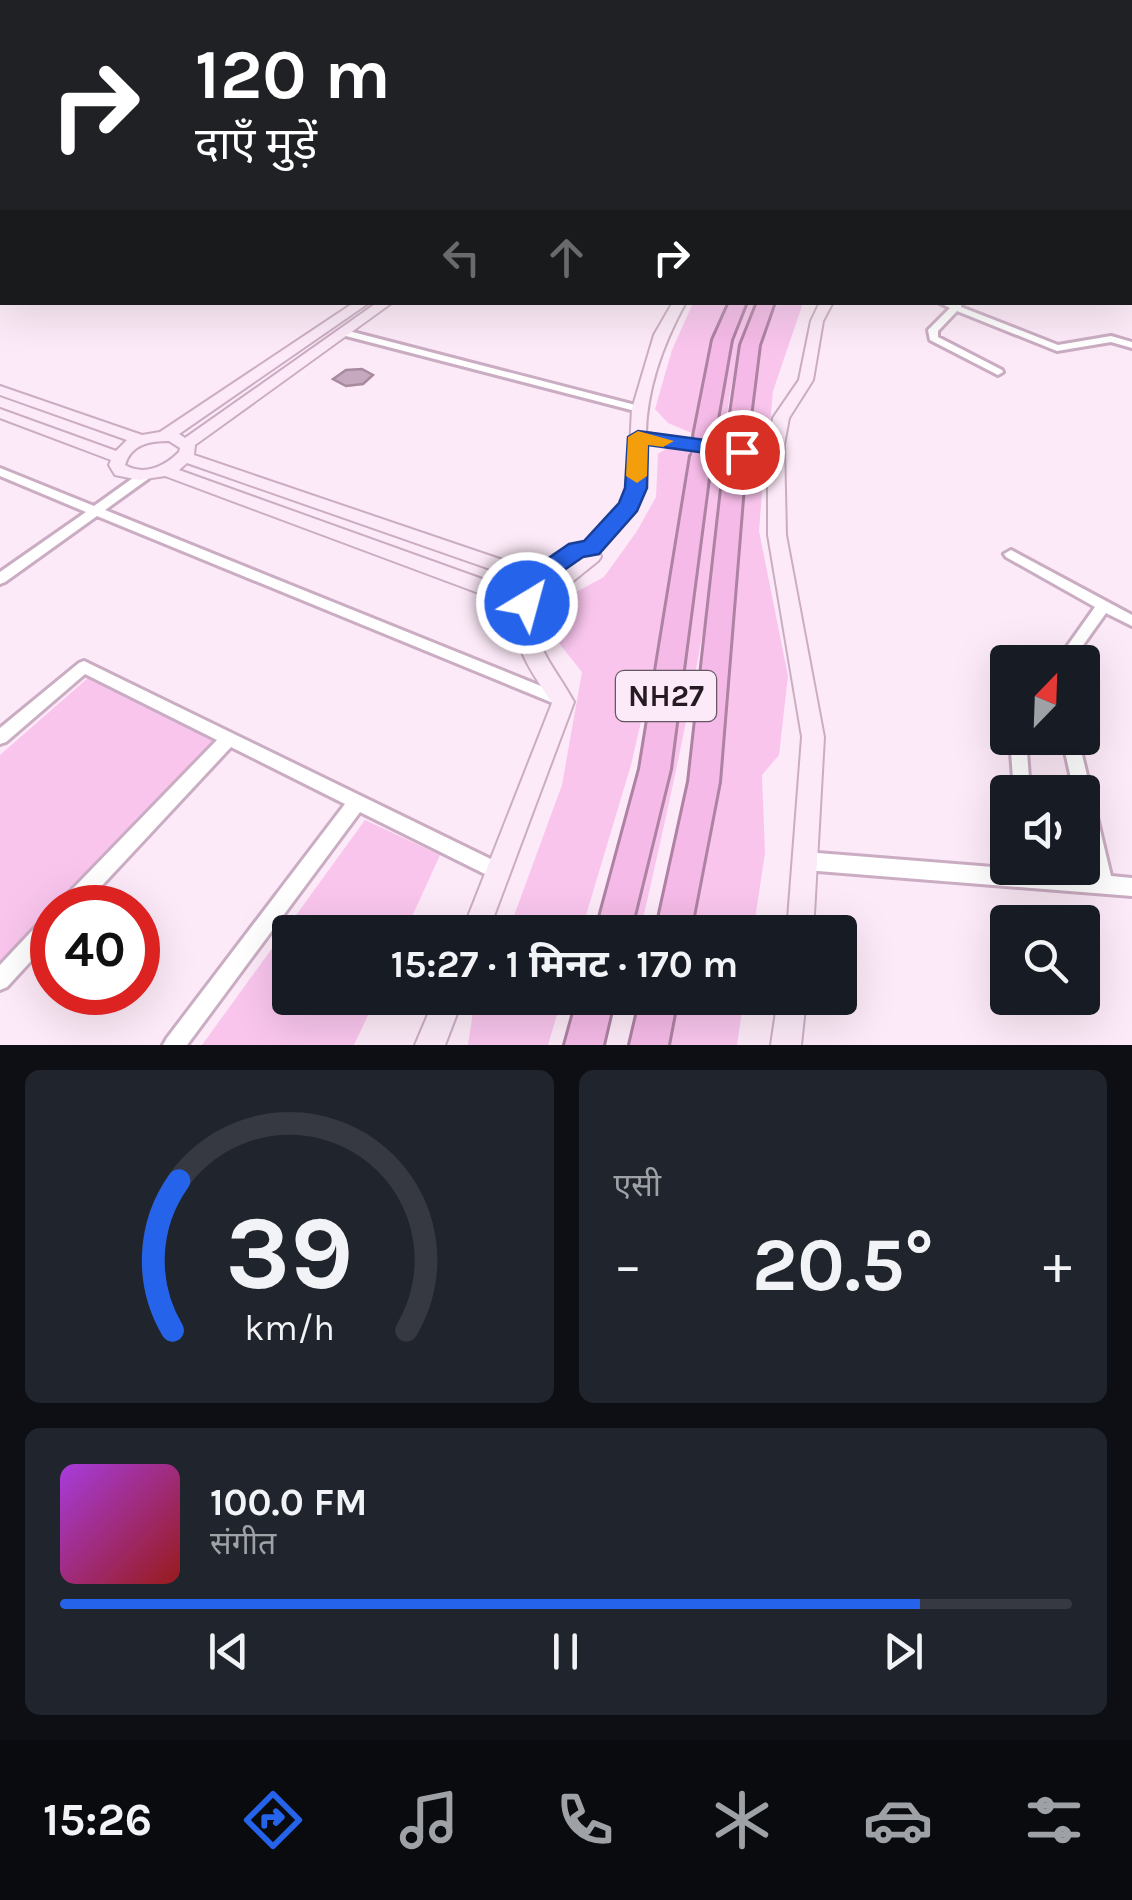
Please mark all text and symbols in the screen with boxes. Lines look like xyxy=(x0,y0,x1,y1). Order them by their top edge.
text: 120 m xyxy=(195,34,391,116)
icon: right xyxy=(30,40,160,170)
text: दाएँ मुड़ें xyxy=(195,118,317,170)
icon: left xyxy=(434,230,489,285)
icon: ahead xyxy=(539,230,594,285)
icon: right xyxy=(644,230,699,285)
pin xyxy=(700,410,785,495)
icon: arrive xyxy=(715,425,770,480)
position arrow xyxy=(475,551,579,655)
north arrow xyxy=(990,645,1100,755)
map controls xyxy=(990,645,1100,1015)
road number: NH27 xyxy=(616,671,716,721)
button: sound xyxy=(990,775,1100,885)
speed limit sign: 40 xyxy=(30,885,160,1015)
button: search xyxy=(990,905,1100,1015)
text: 15:27 · 1 मिनट · 170 m xyxy=(391,942,738,987)
text: एसी xyxy=(614,1167,661,1204)
text: 39 xyxy=(225,1193,353,1314)
text: 20.5° xyxy=(752,1221,934,1309)
text: − xyxy=(614,1233,642,1297)
text: + xyxy=(1043,1233,1072,1297)
text: km/h xyxy=(244,1307,335,1349)
text: 100.0 FM xyxy=(210,1480,367,1525)
text: संगीत xyxy=(210,1525,276,1562)
icon: previous xyxy=(201,1624,256,1679)
icon: pause xyxy=(538,1624,593,1679)
icon: next xyxy=(876,1624,931,1679)
icon: directions xyxy=(238,1785,308,1855)
icon: music xyxy=(394,1785,464,1855)
icon: phone xyxy=(550,1785,620,1855)
icon: climate xyxy=(707,1785,777,1855)
icon: car xyxy=(863,1785,933,1855)
icon: filters xyxy=(1019,1785,1089,1855)
text: 15:26 xyxy=(43,1794,152,1846)

